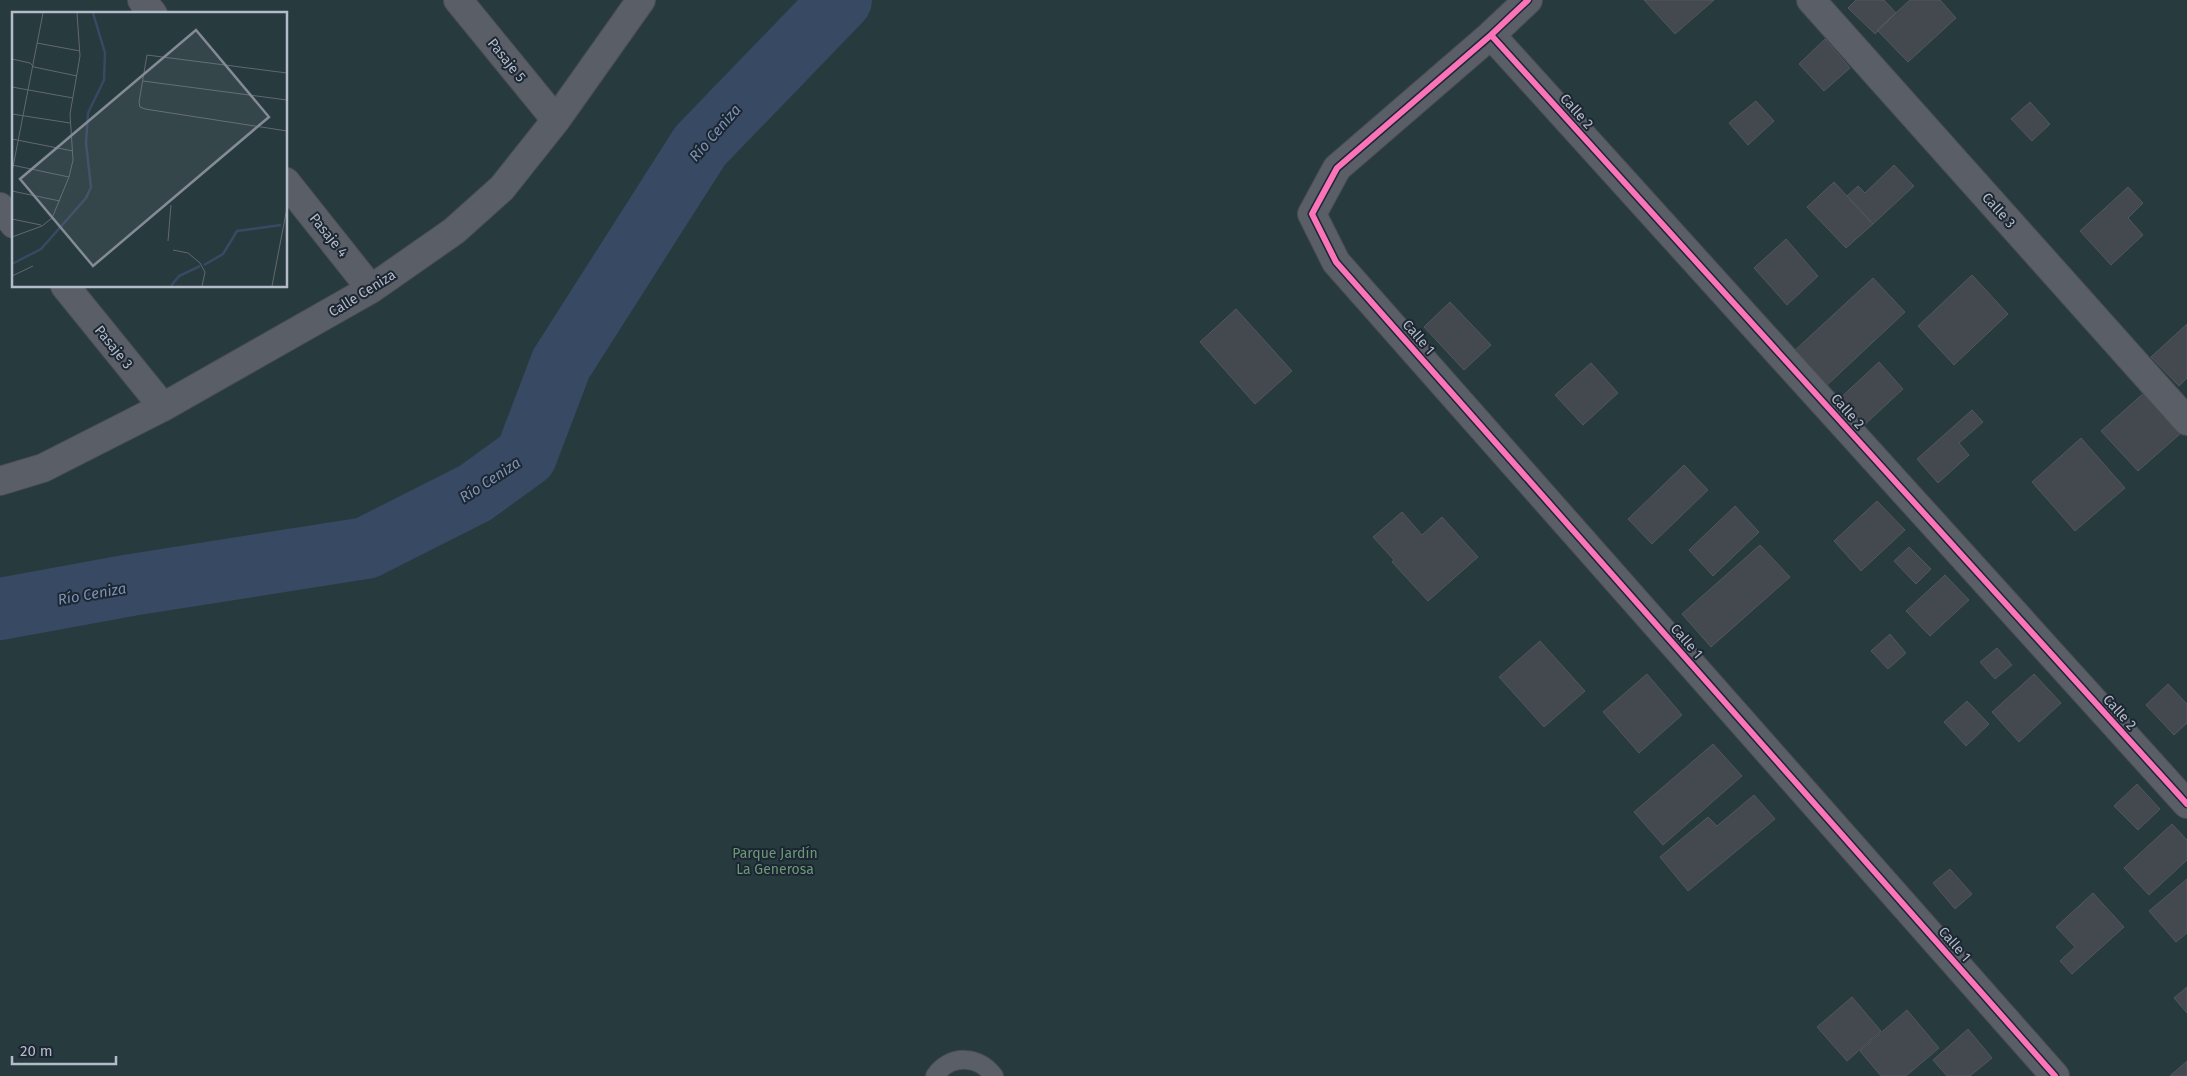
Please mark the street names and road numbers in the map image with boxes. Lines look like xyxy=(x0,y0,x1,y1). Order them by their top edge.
street label: Pasaje 5 xyxy=(484,35,529,85)
street label: Calle 2 xyxy=(1556,90,1597,133)
street label: Calle 3 xyxy=(1978,189,2019,232)
street label: Pasaje 4 xyxy=(306,210,352,261)
street label: Calle Ceniza xyxy=(326,266,399,321)
street label: Calle 1 xyxy=(1399,316,1438,358)
street label: Pasaje 3 xyxy=(91,322,136,372)
street label: Calle 2 xyxy=(1827,390,1868,433)
street label: Calle 1 xyxy=(1667,620,1706,662)
street label: Calle 2 xyxy=(2099,691,2140,734)
street label: Calle 1 xyxy=(1935,923,1974,965)

